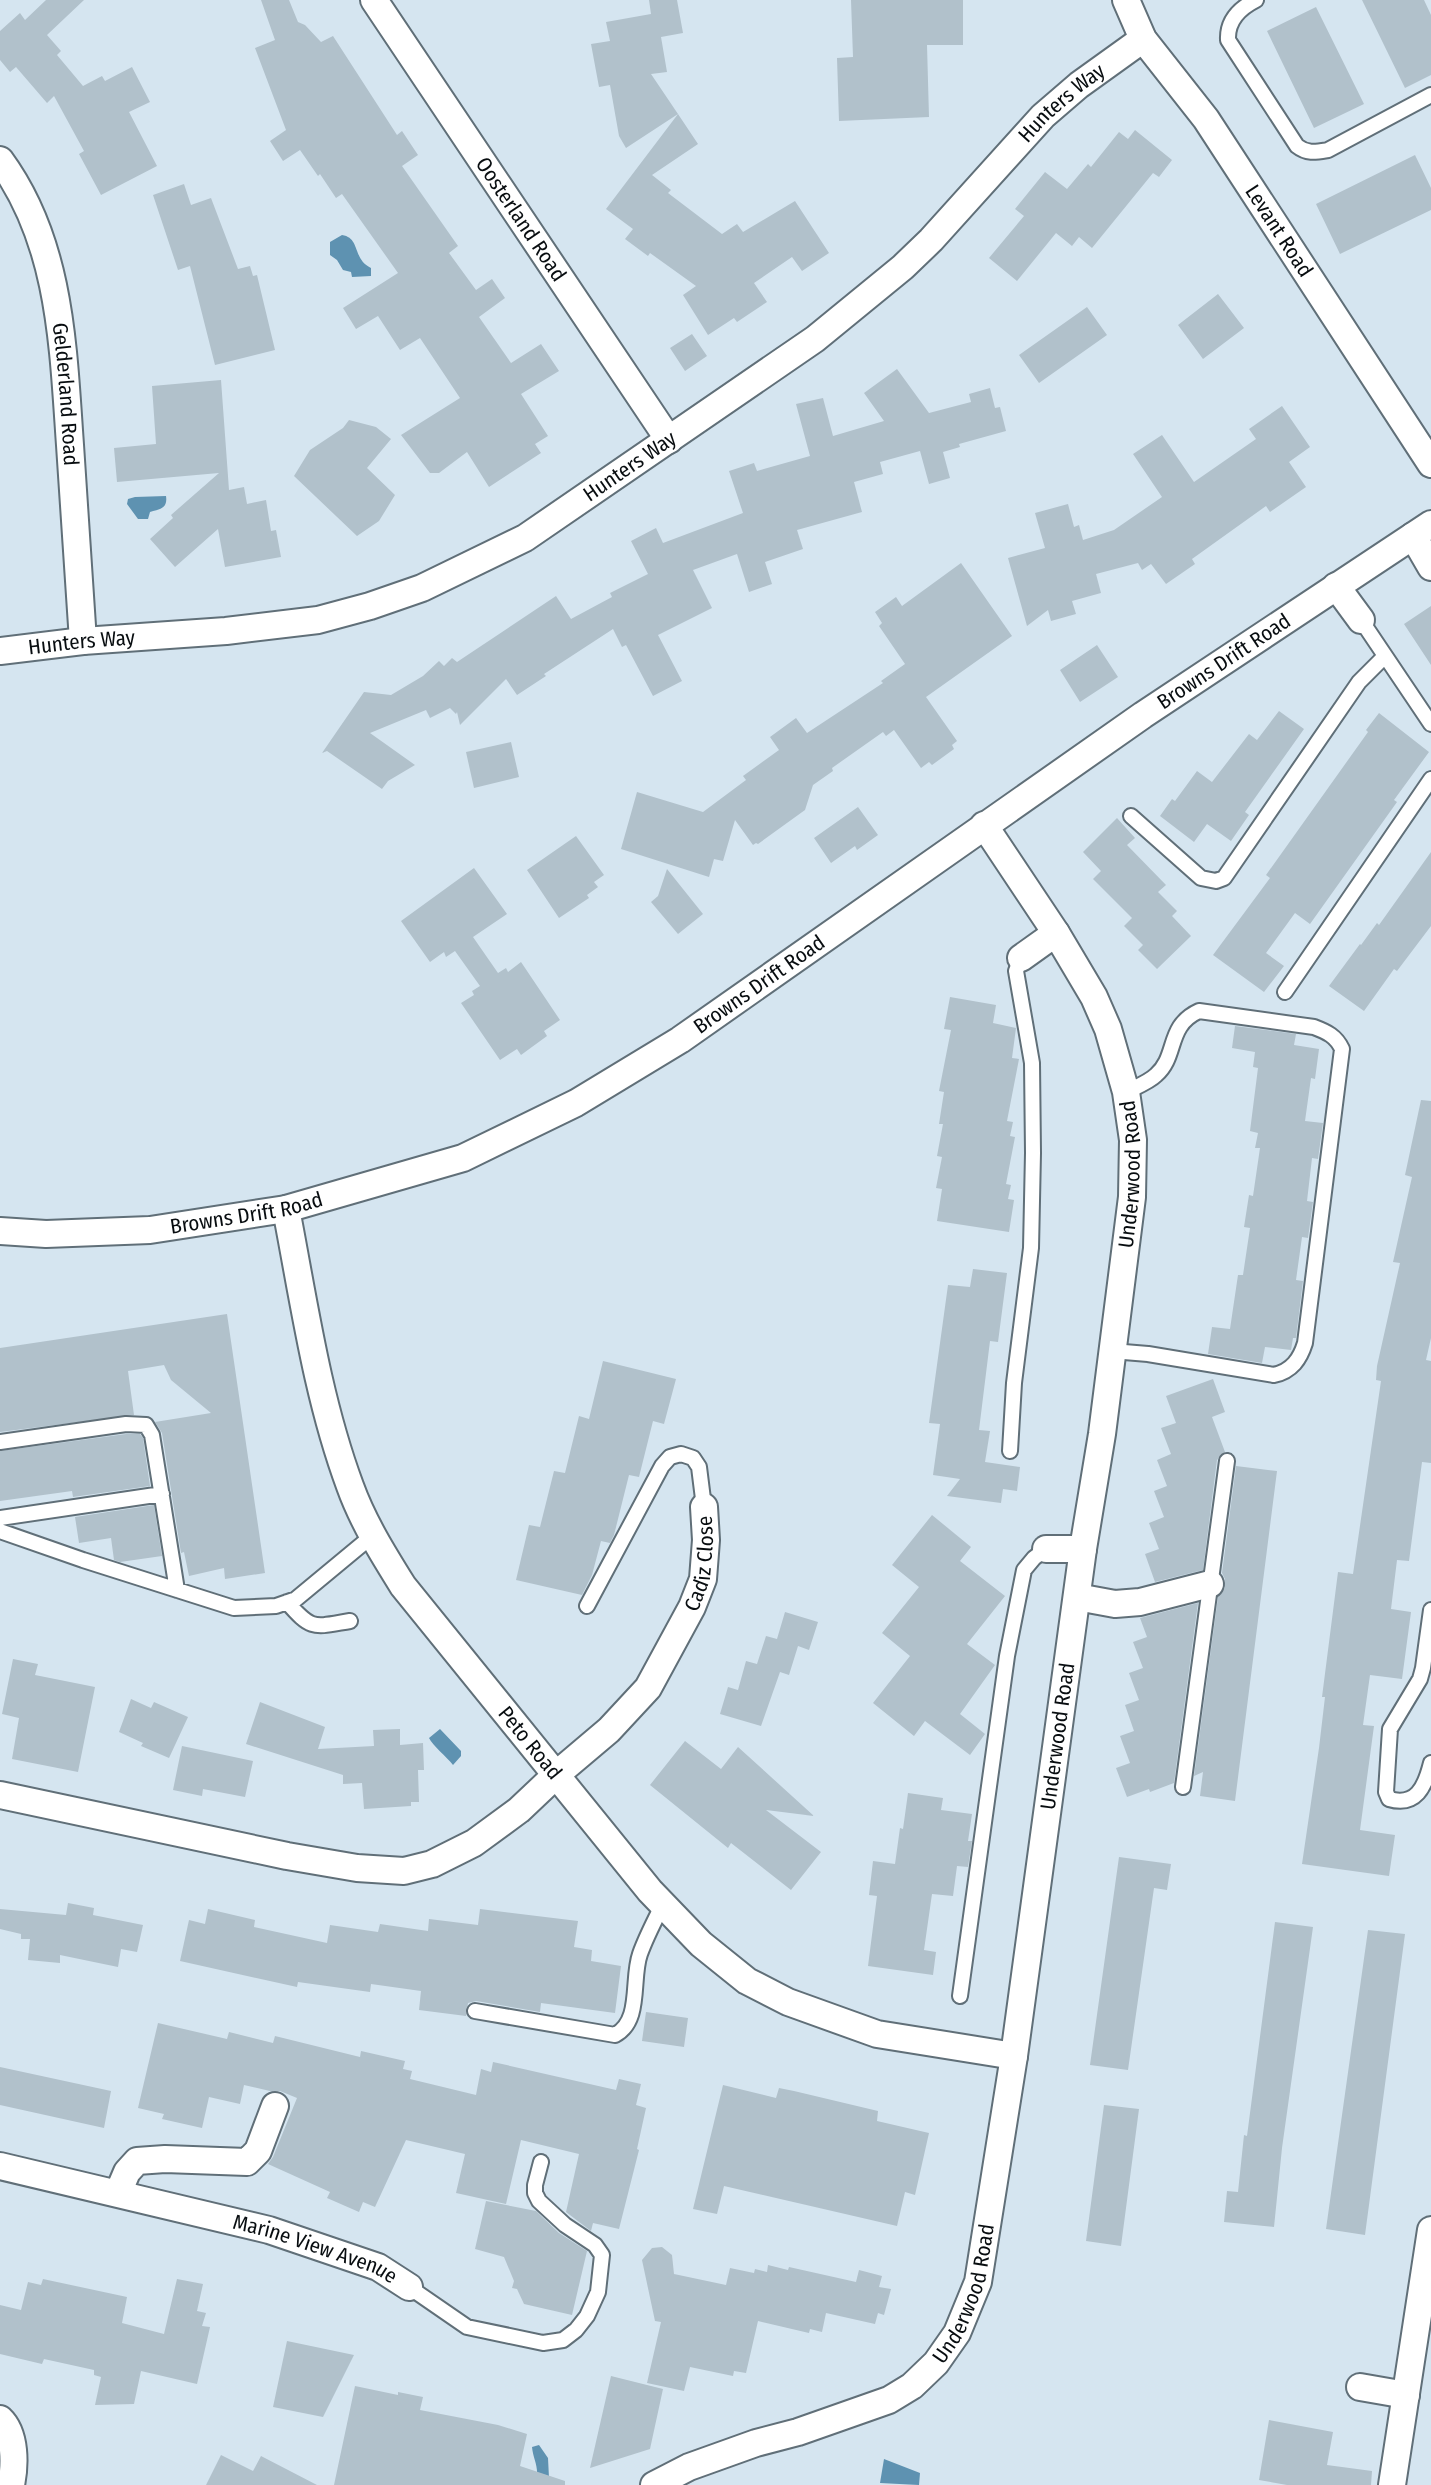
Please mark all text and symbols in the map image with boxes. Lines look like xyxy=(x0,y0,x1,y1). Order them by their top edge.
street label: Hunters Way xyxy=(1013,57,1110,148)
street label: Oosterland Road xyxy=(470,152,572,286)
street label: Levant Road xyxy=(1239,180,1319,282)
street label: Gelderland Road xyxy=(47,321,84,467)
street label: Hunters Way xyxy=(578,425,682,507)
street label: Browns Drift Road xyxy=(1152,608,1296,715)
street label: Hunters Way xyxy=(27,624,136,661)
street label: Browns Drift Road xyxy=(688,929,830,1039)
street label: Underwood Road xyxy=(1113,1099,1146,1250)
street label: Browns Drift Road xyxy=(168,1186,326,1240)
street label: Cadiz Close xyxy=(679,1515,719,1615)
street label: Underwood Road xyxy=(1035,1661,1080,1811)
street label: Peto Road xyxy=(493,1701,568,1785)
street label: Marine View Avenue xyxy=(230,2209,402,2289)
street label: Underwood Road xyxy=(927,2222,1000,2368)

